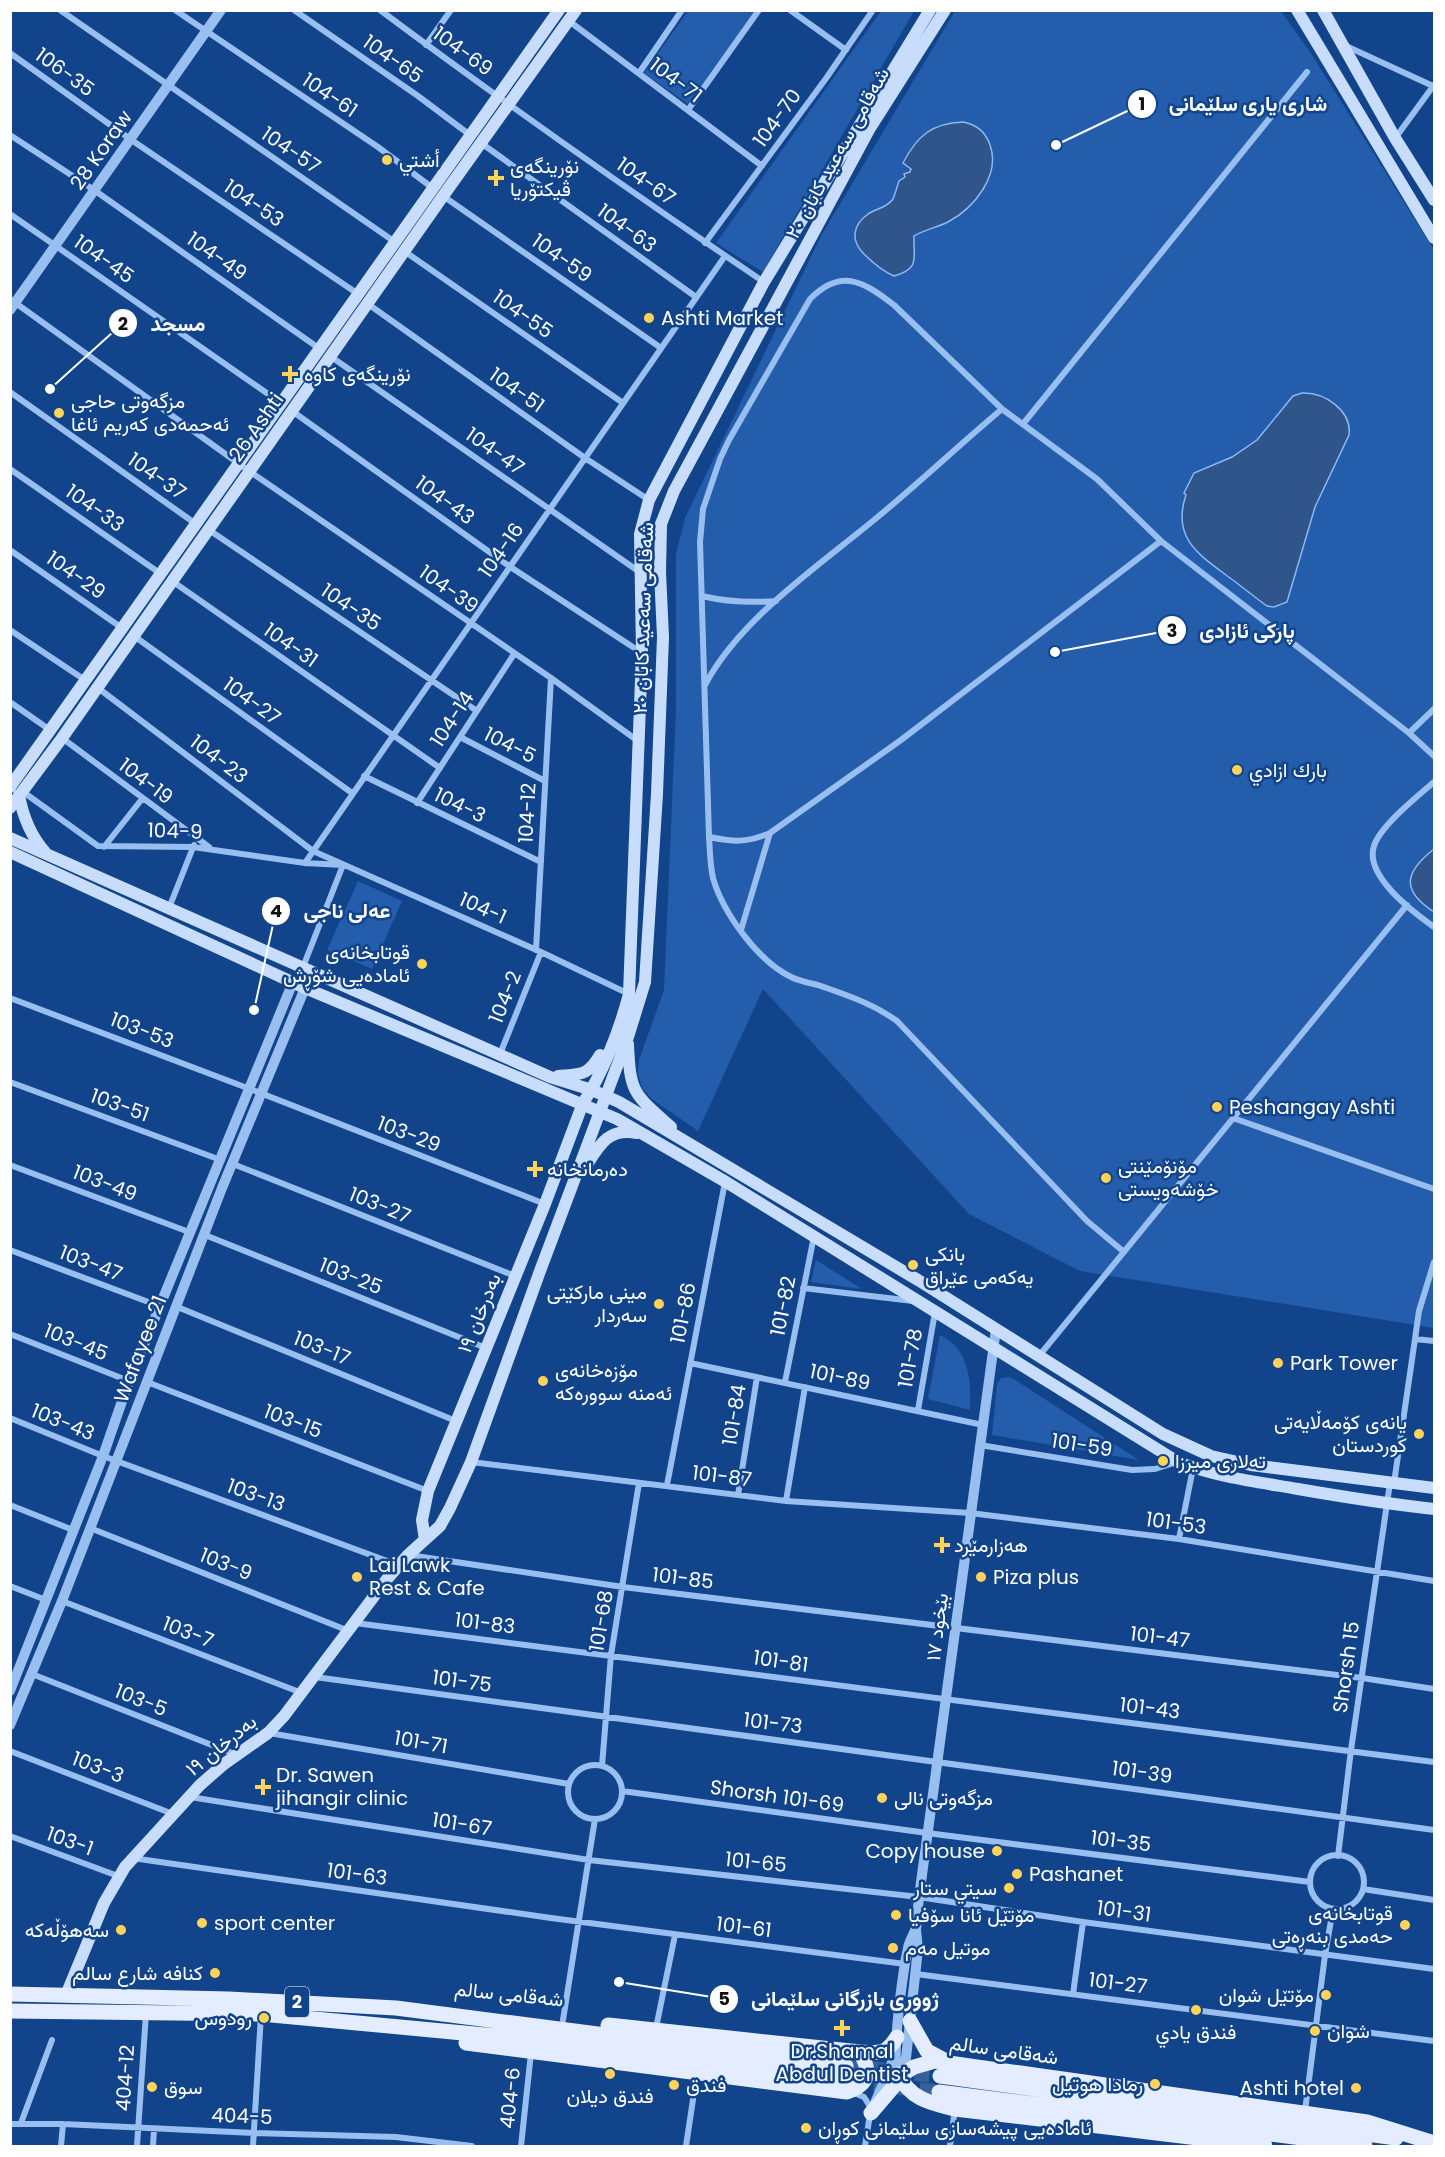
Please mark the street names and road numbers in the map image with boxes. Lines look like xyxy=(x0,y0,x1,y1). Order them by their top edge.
street label: 104-69 xyxy=(427,20,499,82)
street label: 104-65 xyxy=(357,28,429,90)
street label: 106-35 xyxy=(30,41,100,103)
street label: 104-71 xyxy=(644,51,708,109)
street label: شەقامی سەعید کابان ٢٠ xyxy=(778,62,896,244)
street label: 104-61 xyxy=(297,66,363,124)
street label: 104-70 xyxy=(746,83,808,153)
street label: 28 Koraw xyxy=(63,104,139,196)
street label: 104-57 xyxy=(256,120,326,180)
street label: 104-67 xyxy=(611,151,681,211)
street label: 104-53 xyxy=(218,173,290,233)
street label: 104-63 xyxy=(592,197,662,259)
street label: 104-49 xyxy=(181,225,253,287)
street label: 104-59 xyxy=(526,227,598,289)
street label: 104-45 xyxy=(68,228,140,290)
street label: 104-55 xyxy=(487,283,559,345)
street label: 104-51 xyxy=(484,361,550,419)
street label: 26 Ashti xyxy=(222,387,290,467)
street label: 104-47 xyxy=(460,421,530,481)
street label: 104-37 xyxy=(122,446,192,506)
street label: 104-43 xyxy=(410,469,480,531)
street label: 104-33 xyxy=(60,478,130,538)
street label: 104-16 xyxy=(472,517,530,583)
street label: شەقامی سەعید کابان ٢٠ xyxy=(626,522,660,714)
street label: 104-29 xyxy=(41,544,111,606)
street label: 104-39 xyxy=(414,558,484,620)
street label: 104-35 xyxy=(315,577,387,637)
street label: 104-31 xyxy=(258,616,324,674)
street label: 104-27 xyxy=(217,671,287,731)
street label: 104-14 xyxy=(423,686,481,752)
street label: 104-5 xyxy=(479,720,541,770)
street label: 104-23 xyxy=(184,728,254,790)
street label: 104-19 xyxy=(113,751,179,811)
street label: 104-3 xyxy=(429,781,491,829)
street label: 104-12 xyxy=(511,782,543,844)
street label: 104-9 xyxy=(147,816,203,846)
street label: 104-1 xyxy=(455,885,511,931)
street label: 104-2 xyxy=(482,967,528,1027)
street label: 103-53 xyxy=(106,1005,178,1055)
street label: 103-51 xyxy=(87,1081,153,1129)
street label: 103-29 xyxy=(373,1109,445,1159)
street label: 103-49 xyxy=(69,1158,141,1208)
street label: 103-27 xyxy=(345,1180,415,1230)
street label: 103-47 xyxy=(56,1238,127,1288)
street label: 103-25 xyxy=(315,1251,387,1301)
street label: بەدرخان ١٩ xyxy=(450,1269,508,1357)
street label: 101-82 xyxy=(763,1274,803,1338)
street label: 101-86 xyxy=(663,1280,703,1346)
street label: Wafayee 21 xyxy=(107,1291,173,1407)
street label: 103-45 xyxy=(40,1316,112,1368)
street label: 103-17 xyxy=(289,1324,355,1372)
street label: 101-78 xyxy=(891,1326,929,1390)
street label: 101-89 xyxy=(807,1357,873,1397)
street label: 101-84 xyxy=(715,1382,753,1448)
street label: 103-43 xyxy=(27,1397,99,1447)
street label: 103-15 xyxy=(260,1397,326,1445)
street label: 101-59 xyxy=(1049,1426,1115,1464)
street label: 101-87 xyxy=(691,1458,754,1494)
street label: 103-13 xyxy=(223,1472,289,1518)
street label: 101-53 xyxy=(1144,1505,1208,1541)
street label: 103-9 xyxy=(196,1541,256,1587)
street label: 101-85 xyxy=(651,1560,715,1596)
street label: 101-68 xyxy=(582,1588,620,1654)
street label: بێخود ١٧ xyxy=(919,1591,955,1663)
street label: 101-83 xyxy=(453,1605,517,1641)
street label: 103-7 xyxy=(158,1609,218,1655)
street label: 101-47 xyxy=(1129,1619,1191,1655)
street label: Shorsh 15 xyxy=(1326,1619,1366,1715)
street label: 101-81 xyxy=(752,1643,810,1679)
street label: 101-75 xyxy=(430,1663,494,1699)
street label: 103-5 xyxy=(111,1677,171,1723)
street label: 101-43 xyxy=(1118,1690,1182,1726)
street label: 101-73 xyxy=(742,1706,804,1740)
street label: بەدرخان ١٩ xyxy=(180,1708,262,1782)
street label: 101-71 xyxy=(392,1724,450,1760)
street label: 103-3 xyxy=(68,1744,128,1790)
street label: 101-39 xyxy=(1110,1754,1174,1790)
street label: Shorsh 101-69 xyxy=(708,1773,846,1819)
street label: 101-67 xyxy=(430,1805,494,1843)
street label: 103-1 xyxy=(43,1820,97,1862)
street label: 101-35 xyxy=(1089,1823,1153,1859)
street label: 101-65 xyxy=(724,1845,788,1879)
street label: 101-63 xyxy=(325,1856,389,1892)
street label: 101-31 xyxy=(1095,1893,1153,1929)
street label: 101-61 xyxy=(715,1910,773,1944)
street label: 101-27 xyxy=(1087,1966,1149,2000)
street label: شەقامی سالم xyxy=(453,1974,565,2014)
road number: 2 xyxy=(285,1987,309,2017)
street label: شەقامی سالم xyxy=(948,2029,1060,2071)
street label: 404-12 xyxy=(109,2044,141,2112)
street label: 404-6 xyxy=(493,2066,527,2130)
street label: 404-5 xyxy=(211,2101,273,2131)

